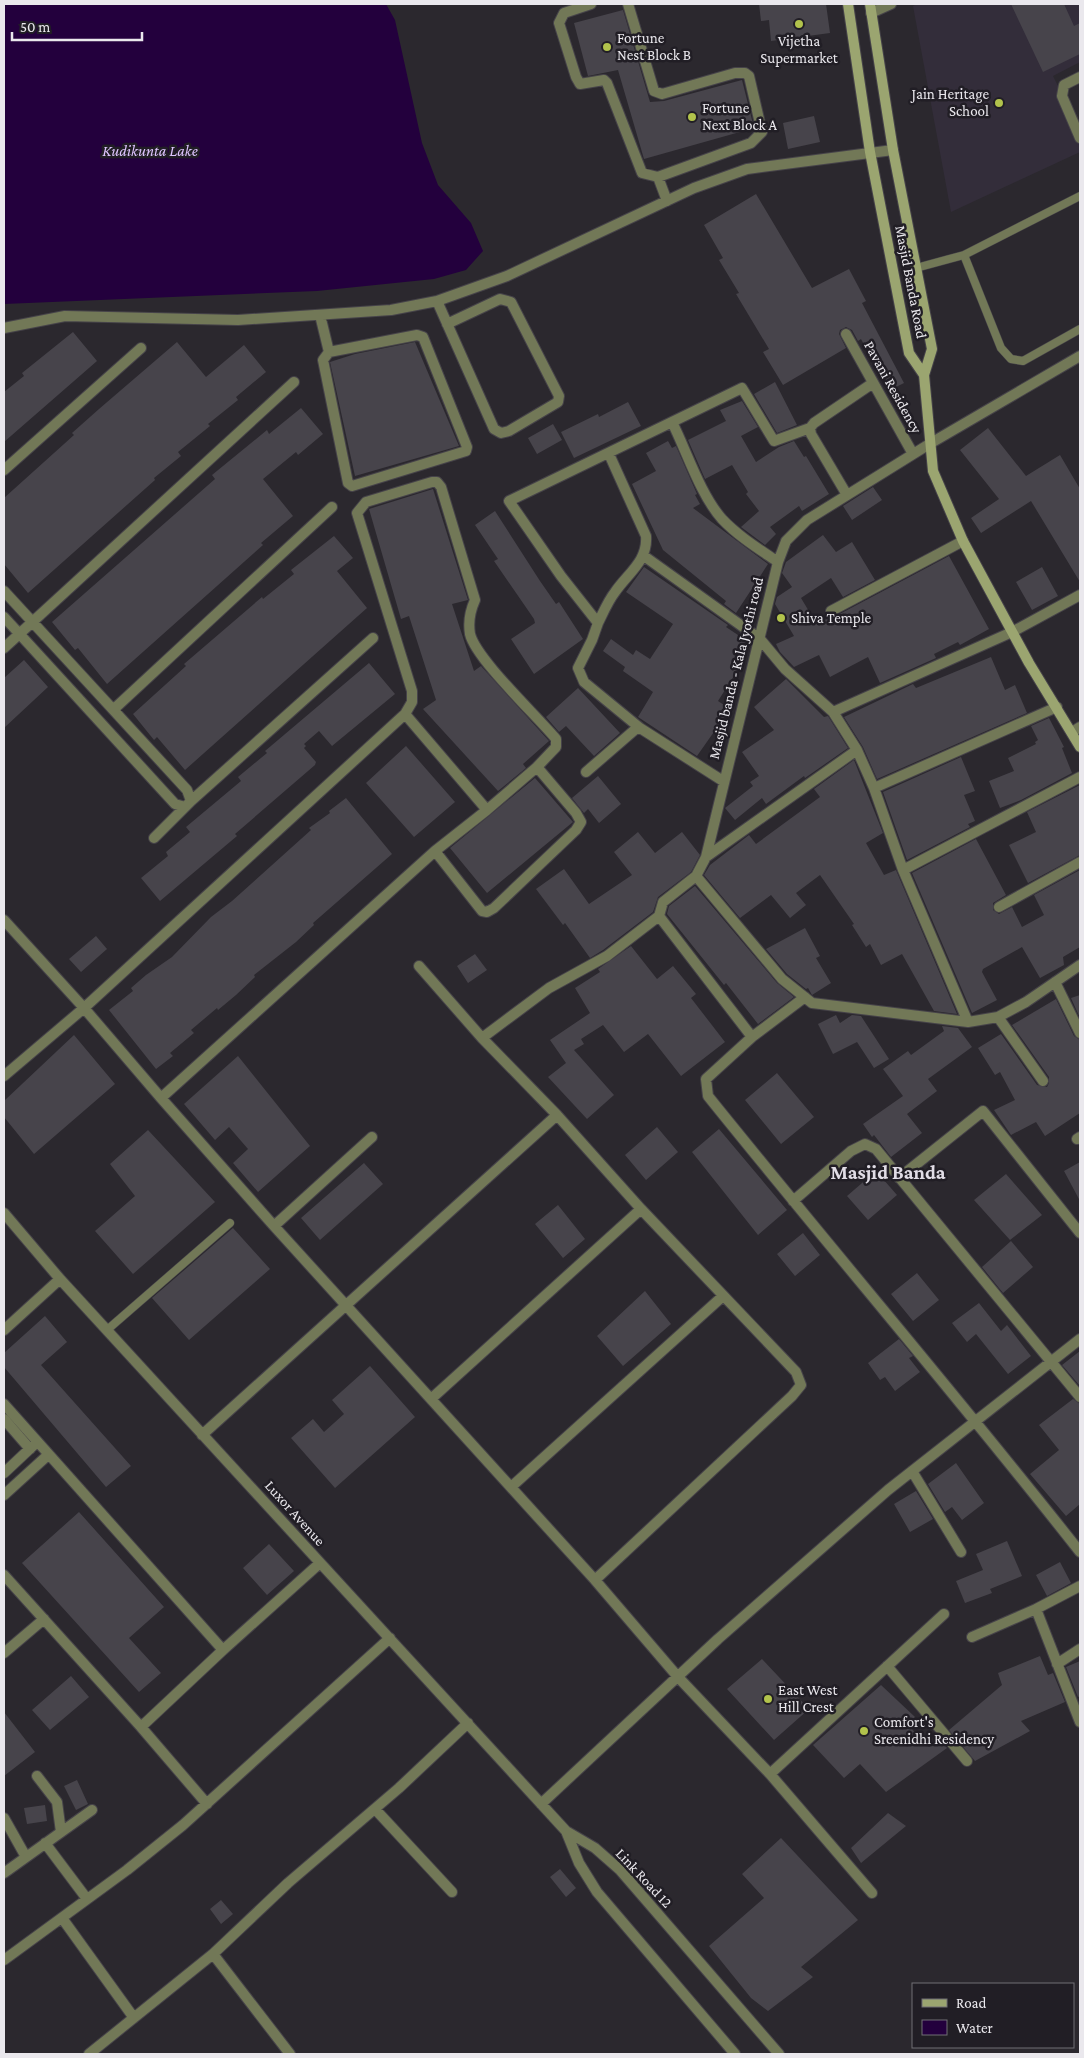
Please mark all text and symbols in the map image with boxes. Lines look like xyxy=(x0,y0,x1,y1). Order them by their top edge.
scale bar xyxy=(12,10,142,42)
marker: Vijetha Supermarket xyxy=(793,18,805,30)
text: 50 m xyxy=(20,19,50,35)
place label: Fortune Nest Block B xyxy=(617,30,691,63)
place label: Vijetha Supermarket xyxy=(760,33,839,67)
marker: Fortune Nest Block B xyxy=(601,41,613,53)
place label: Jain Heritage School xyxy=(910,86,989,119)
marker: Jain Heritage School xyxy=(993,97,1005,109)
place label: Fortune Next Block A xyxy=(702,100,778,133)
marker: Fortune Next Block A xyxy=(686,111,698,123)
water label: Kudikunta Lake xyxy=(102,142,198,159)
street label: Masjid Banda Road xyxy=(891,224,930,340)
street label: Pavani Residency xyxy=(860,338,925,436)
street label: Masjid banda - Kala Jyothi road xyxy=(706,575,767,761)
place label: Shiva Temple xyxy=(791,610,872,627)
marker: Shiva Temple xyxy=(775,612,787,624)
district label: Masjid Banda xyxy=(830,1161,946,1184)
street label: Luxor Avenue xyxy=(262,1477,329,1549)
place label: East West Hill Crest xyxy=(778,1682,838,1715)
marker: East West Hill Crest xyxy=(762,1693,774,1705)
place label: Comfort's Sreenidhi Residency xyxy=(874,1714,994,1748)
marker: Comfort's Sreenidhi Residency xyxy=(858,1725,870,1737)
street label: Link Road 12 xyxy=(613,1845,675,1911)
legend xyxy=(912,1983,1074,2048)
text: Road xyxy=(956,1995,987,2011)
text: Water xyxy=(956,2020,993,2036)

